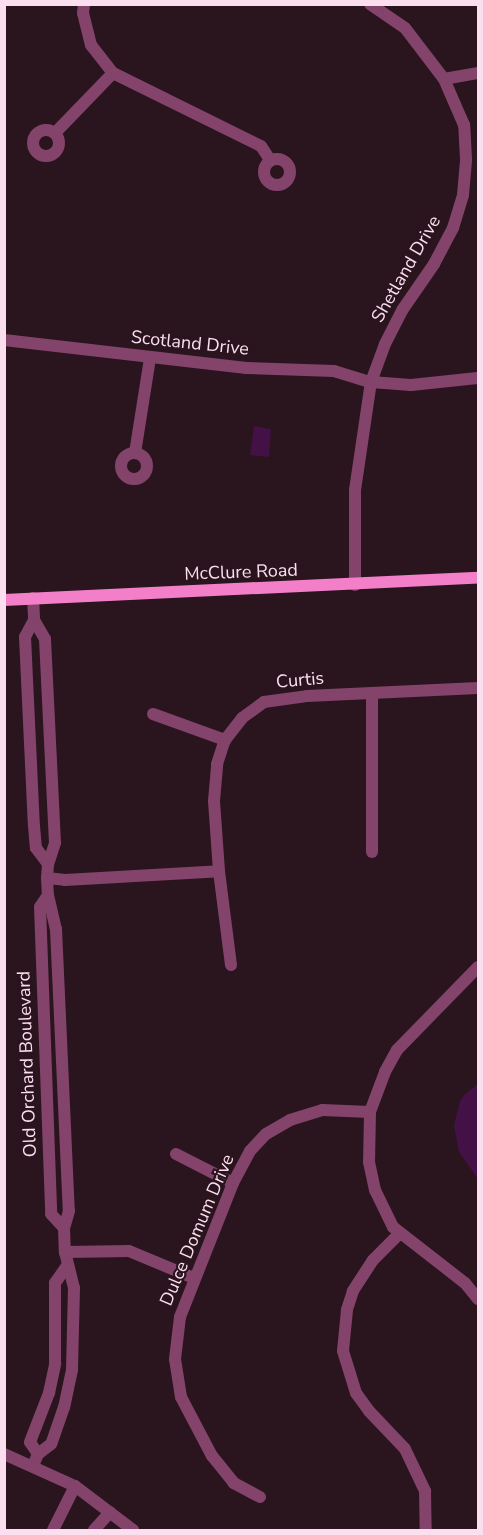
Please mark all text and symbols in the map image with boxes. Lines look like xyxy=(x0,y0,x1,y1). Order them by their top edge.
street label: Shetland Drive xyxy=(367,212,445,326)
street label: Scotland Drive xyxy=(130,326,250,360)
street label: McClure Road xyxy=(184,559,298,585)
street label: Curtis xyxy=(275,667,325,693)
street label: Old Orchard Boulevard xyxy=(13,971,41,1157)
street label: Dulce Domum Drive xyxy=(155,1151,239,1309)

